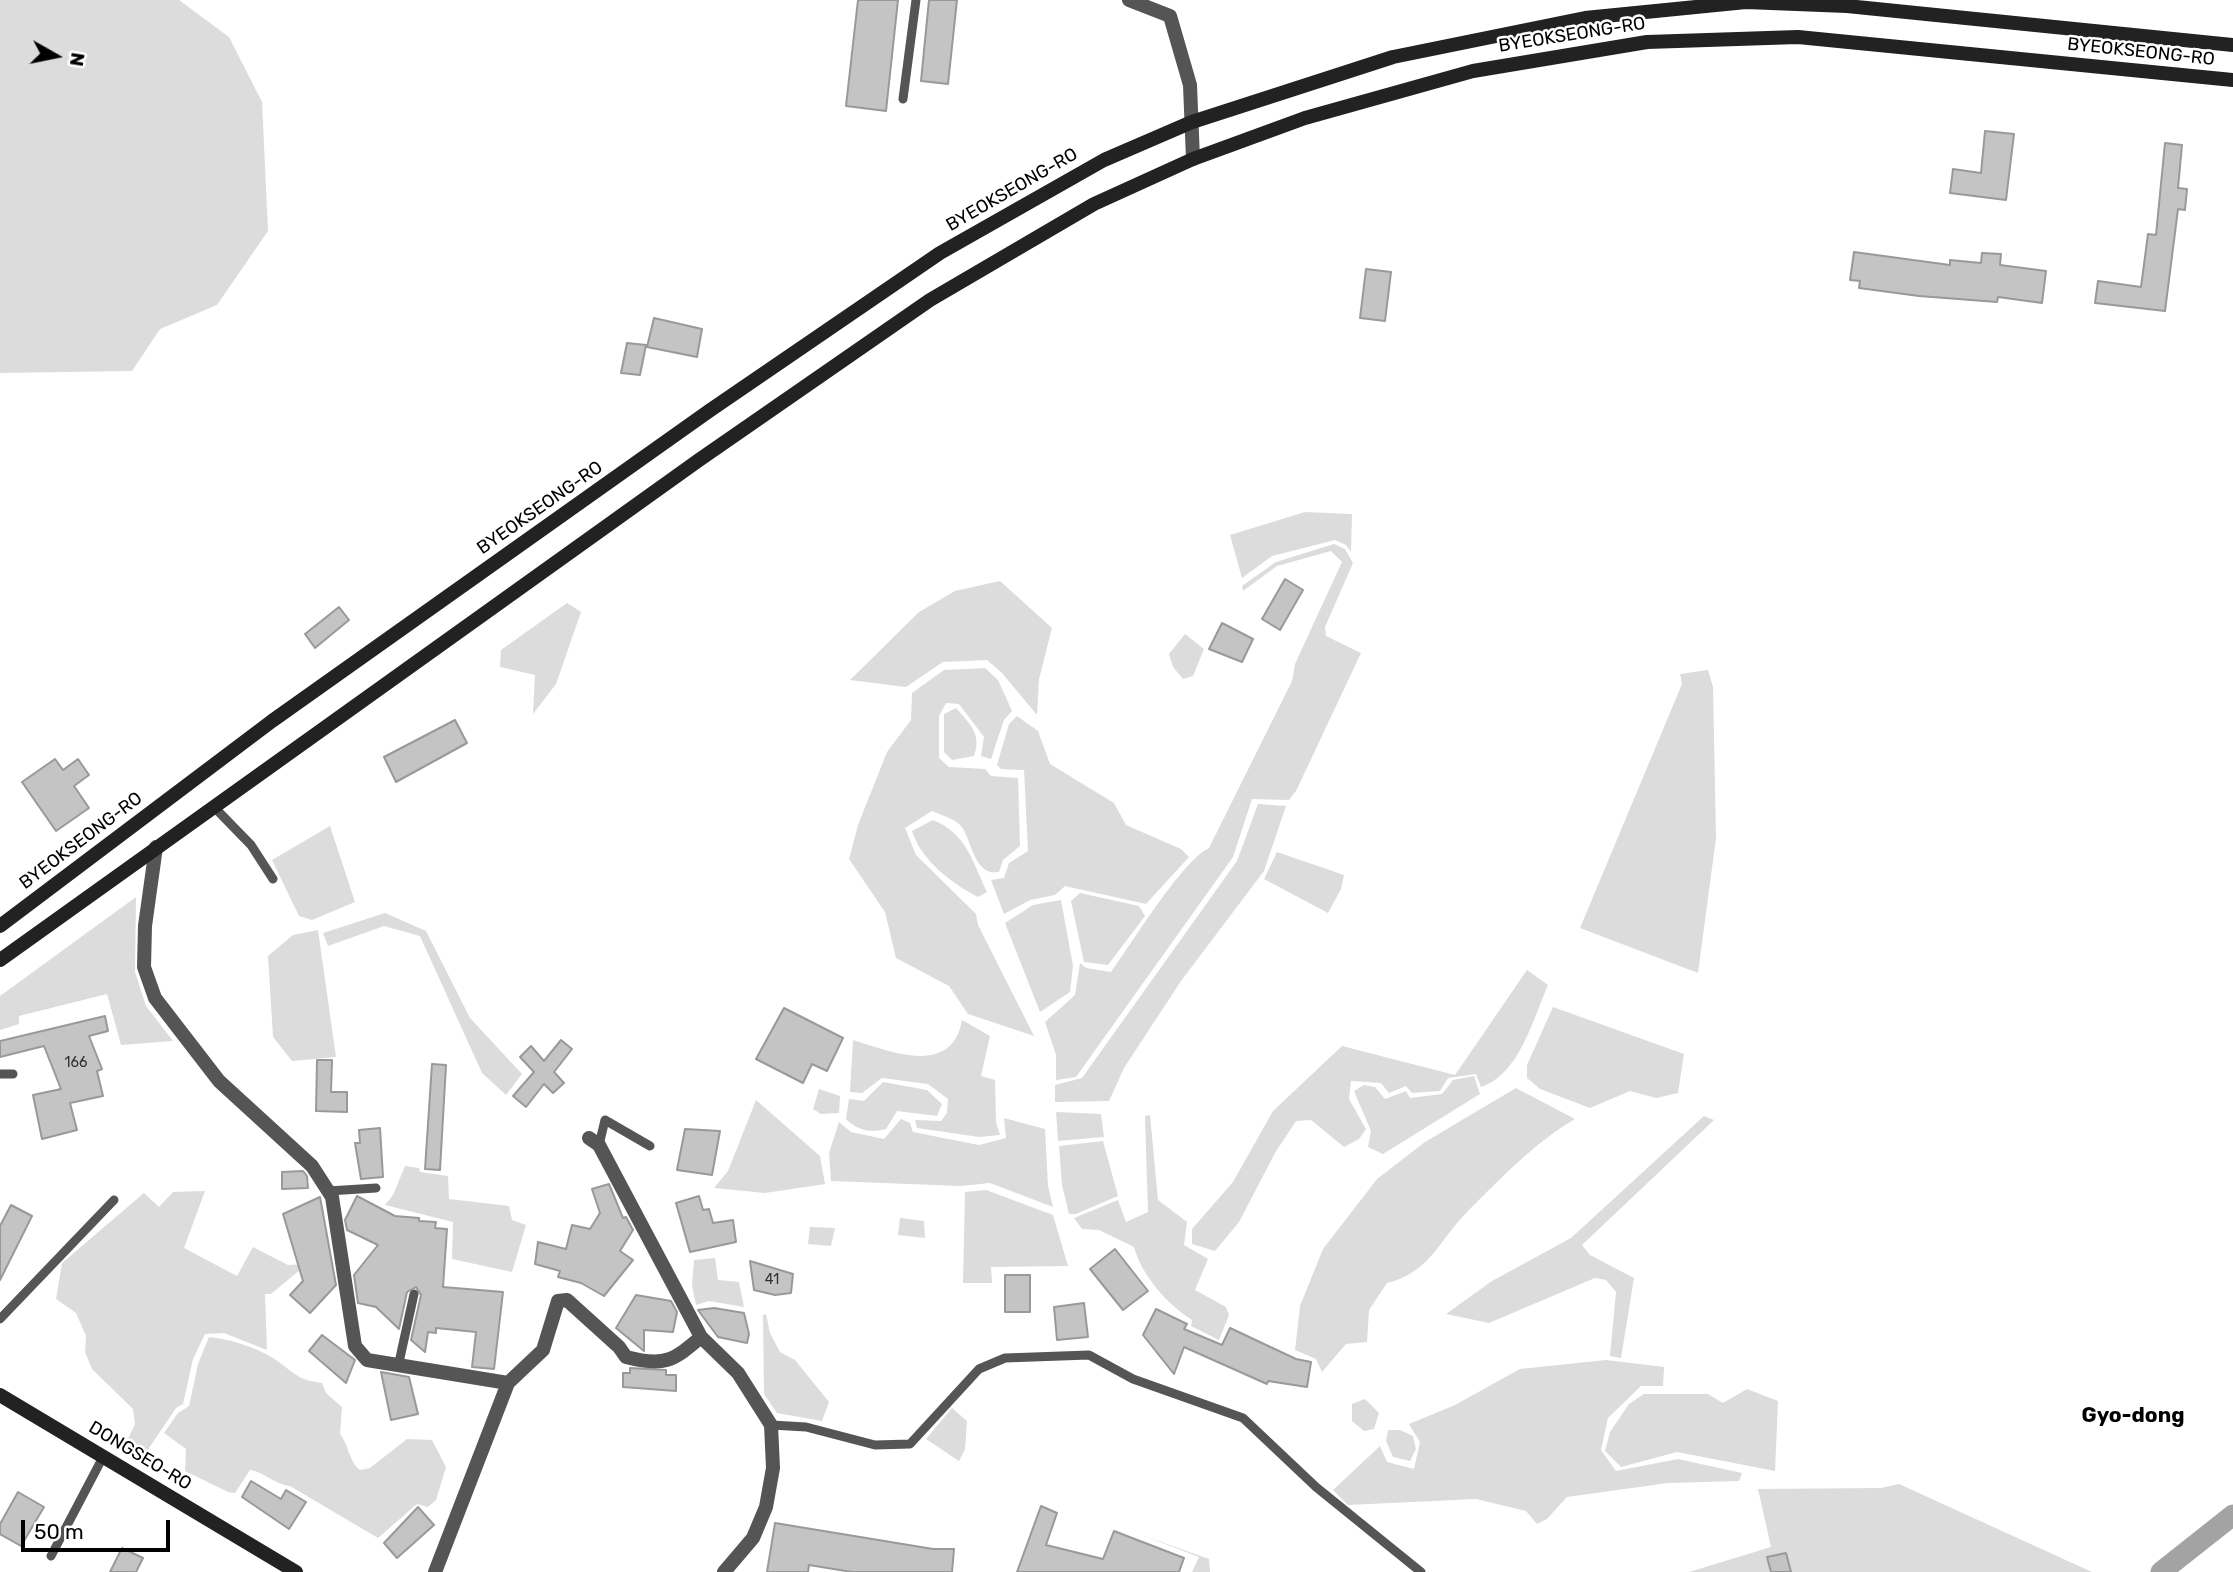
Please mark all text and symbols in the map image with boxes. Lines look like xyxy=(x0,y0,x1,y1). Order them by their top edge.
street label: BYEOKSEONG-RO xyxy=(1497,13,1647,57)
north arrow xyxy=(21,21,91,91)
street label: BYEOKSEONG-RO xyxy=(2066,34,2216,70)
text: N xyxy=(65,51,90,68)
street label: BYEOKSEONG-RO xyxy=(942,144,1082,236)
street label: BYEOKSEONG-RO xyxy=(473,457,607,559)
street label: BYEOKSEONG-RO xyxy=(15,788,147,894)
house number: 166 xyxy=(65,1055,87,1071)
house number: 41 xyxy=(765,1272,779,1288)
district label: Gyo-dong xyxy=(2082,1403,2184,1429)
street label: DONGSEO-RO xyxy=(85,1417,195,1495)
scale bar xyxy=(24,1506,173,1550)
text: 50 m xyxy=(34,1519,84,1544)

